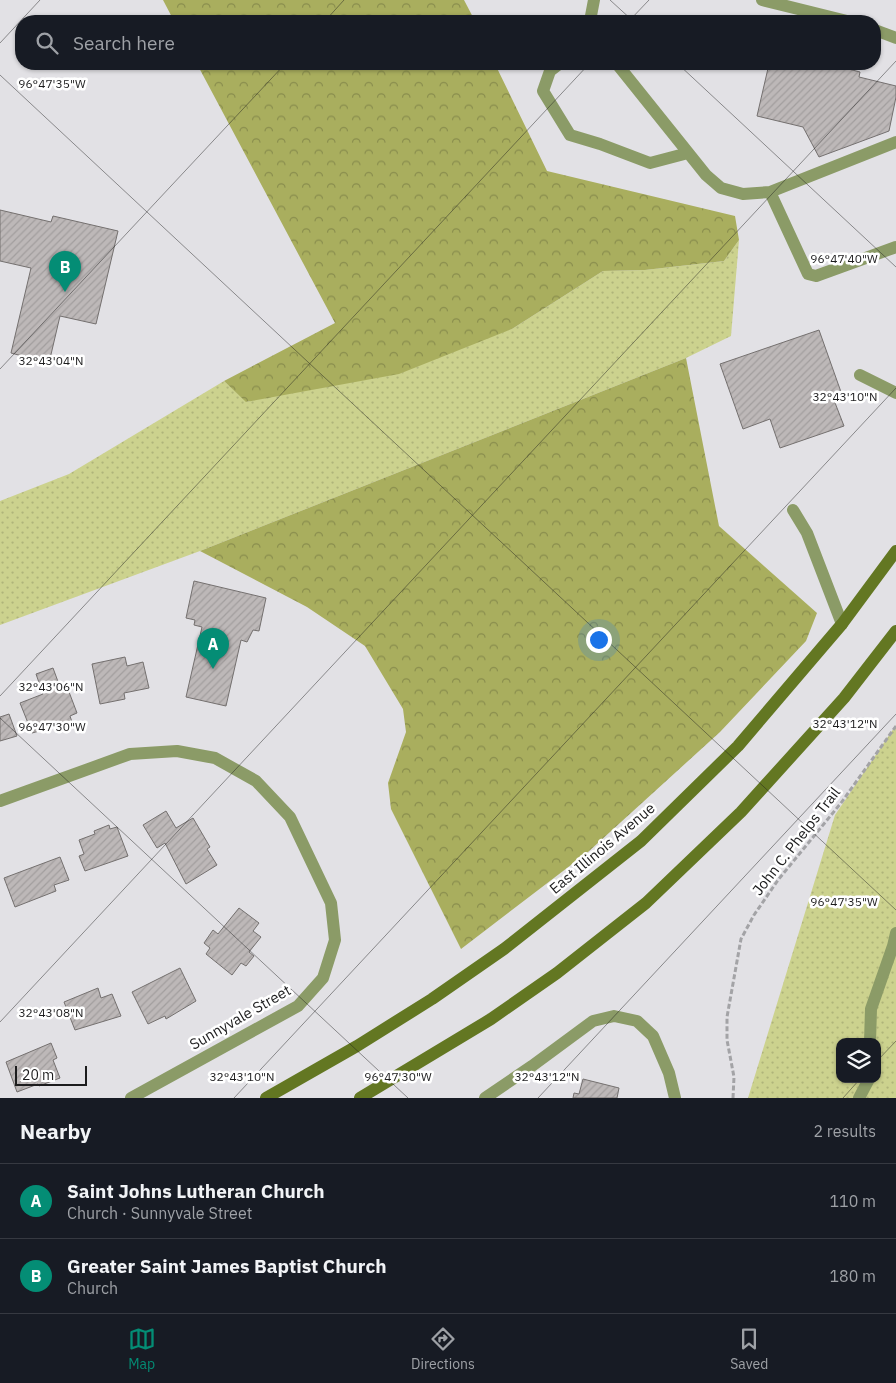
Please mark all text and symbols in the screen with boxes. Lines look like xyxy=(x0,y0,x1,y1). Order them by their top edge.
search box xyxy=(15,15,881,70)
icon: search xyxy=(33,29,61,57)
text: Search here xyxy=(73,31,175,55)
text: 96°47'35"W xyxy=(18,76,86,91)
pin: B xyxy=(49,251,81,292)
text: 96°47'40"W xyxy=(810,251,878,266)
text: 32°43'04"N xyxy=(18,353,84,368)
text: 32°43'10"N xyxy=(812,389,878,404)
your location xyxy=(586,627,612,653)
pin: A xyxy=(197,628,229,669)
text: 32°43'06"N xyxy=(18,679,84,694)
text: 32°43'12"N xyxy=(812,716,878,731)
text: 96°47'30"W xyxy=(18,719,86,734)
street label: John C. Phelps Trail xyxy=(748,783,844,899)
street label: East Illinois Avenue xyxy=(545,798,659,898)
text: 96°47'35"W xyxy=(810,894,878,909)
street label: Sunnyvale Street xyxy=(186,980,294,1054)
text: 32°43'08"N xyxy=(18,1005,84,1020)
map controls xyxy=(836,1038,881,1083)
button: layers xyxy=(836,1038,881,1083)
scale bar xyxy=(15,1063,88,1086)
text: 20 m xyxy=(22,1066,54,1084)
text: 32°43'10"N xyxy=(209,1069,275,1084)
text: 96°47'30"W xyxy=(364,1069,432,1084)
text: 32°43'12"N xyxy=(514,1069,580,1084)
text: Nearby xyxy=(20,1117,91,1145)
text: 2 results xyxy=(813,1121,876,1141)
text: Saint Johns Lutheran Church xyxy=(67,1179,325,1203)
text: A xyxy=(31,1191,41,1211)
text: 110 m xyxy=(829,1191,876,1211)
text: Church · Sunnyvale Street xyxy=(67,1203,252,1223)
text: Greater Saint James Baptist Church xyxy=(67,1254,387,1278)
text: B xyxy=(31,1266,41,1286)
text: 180 m xyxy=(829,1266,876,1286)
text: Church xyxy=(67,1278,118,1298)
tab: Map xyxy=(128,1325,156,1373)
tab: Directions xyxy=(411,1325,475,1373)
tab: Saved xyxy=(730,1325,768,1373)

